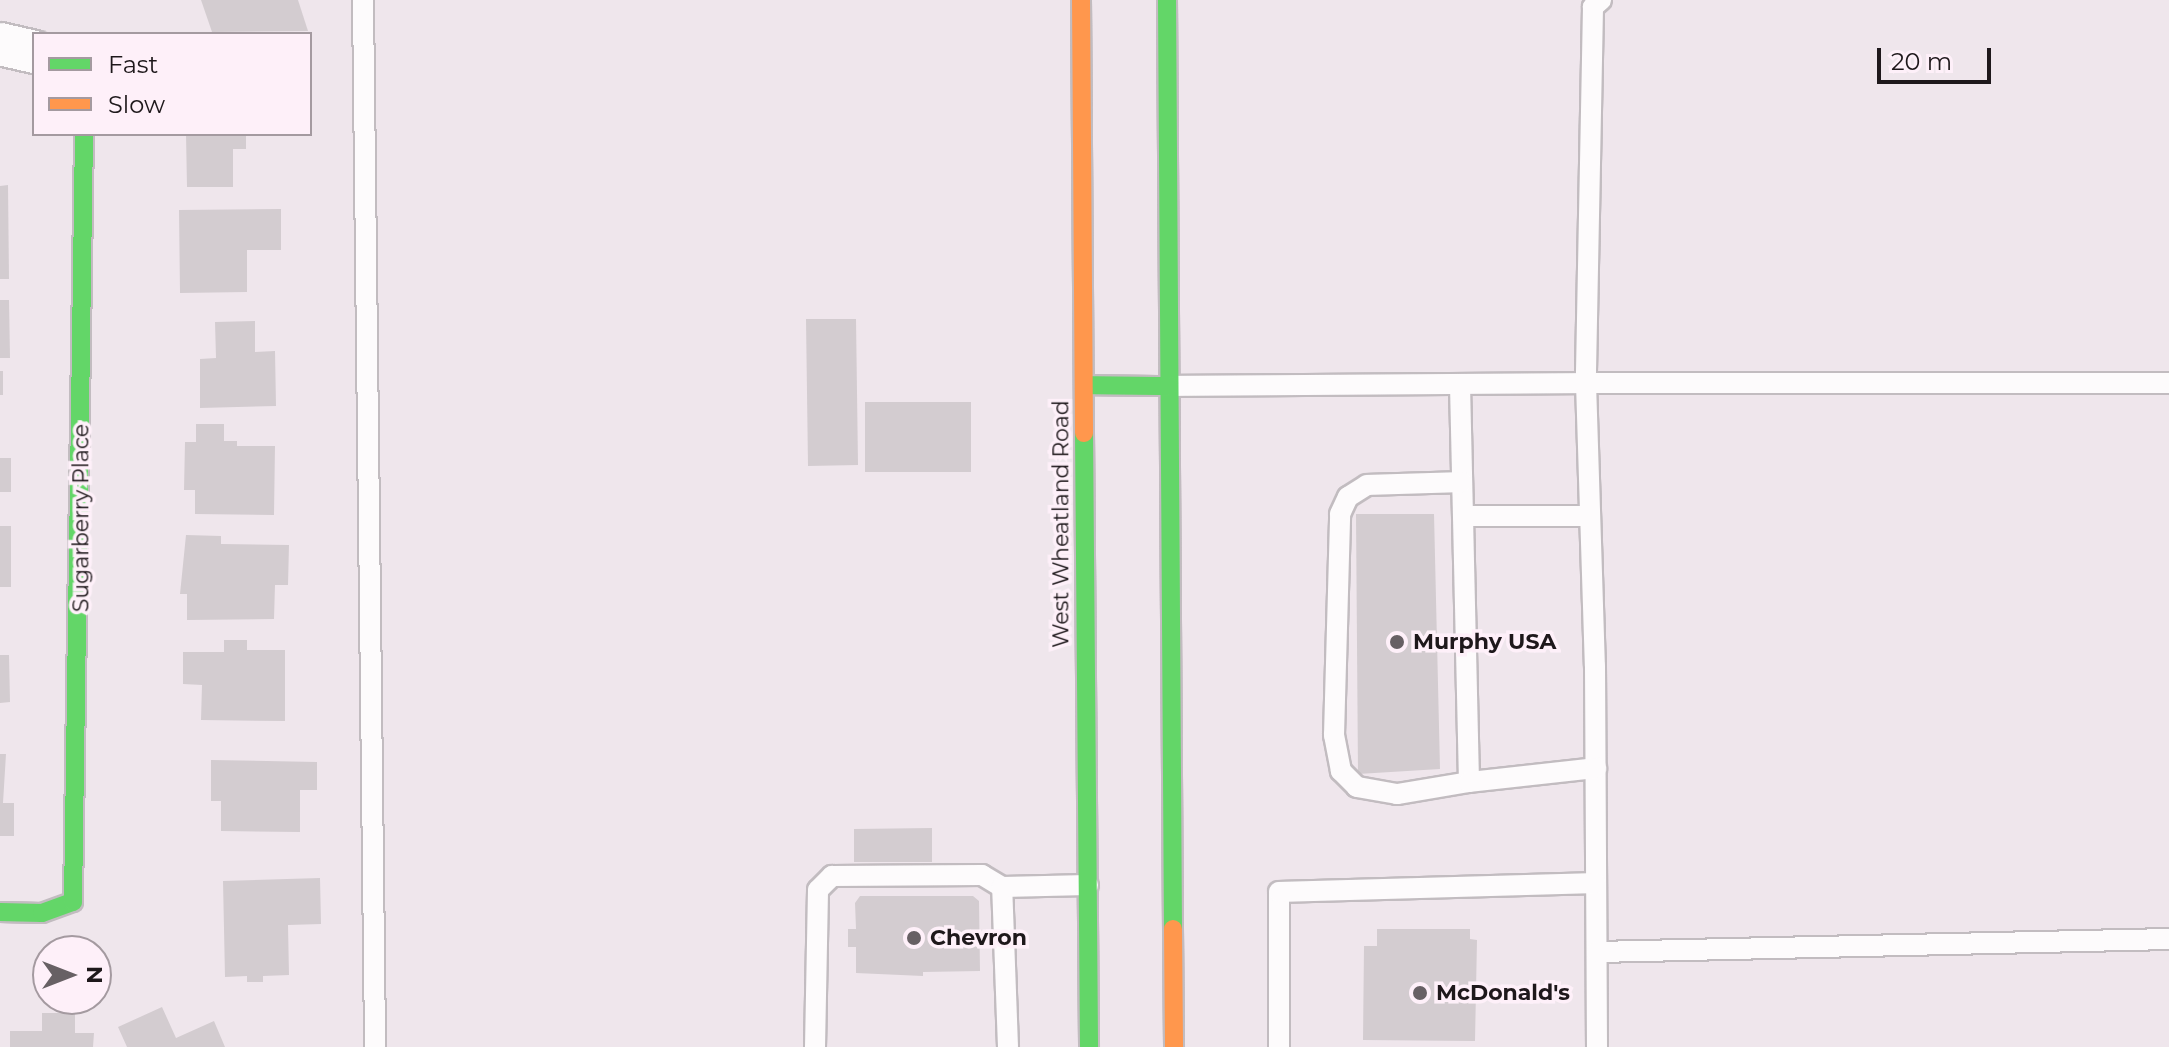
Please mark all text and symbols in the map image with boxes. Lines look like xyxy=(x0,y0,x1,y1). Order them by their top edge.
legend xyxy=(32,32,312,136)
scale bar xyxy=(1881,32,1995,82)
text: 20 m xyxy=(1891,47,1952,76)
text: Fast xyxy=(108,50,158,79)
text: Slow xyxy=(108,90,165,119)
street label: West Wheatland Road xyxy=(1048,400,1074,648)
street label: Sugarberry Place xyxy=(68,424,94,612)
place label: Murphy USA xyxy=(1413,629,1556,655)
marker: Murphy USA xyxy=(1388,633,1406,651)
place label: Chevron xyxy=(930,925,1027,951)
marker: Chevron xyxy=(905,929,923,947)
north arrow xyxy=(32,935,112,1015)
text: N xyxy=(81,966,108,984)
place label: McDonald's xyxy=(1436,980,1570,1006)
marker: McDonald's xyxy=(1411,984,1429,1002)

